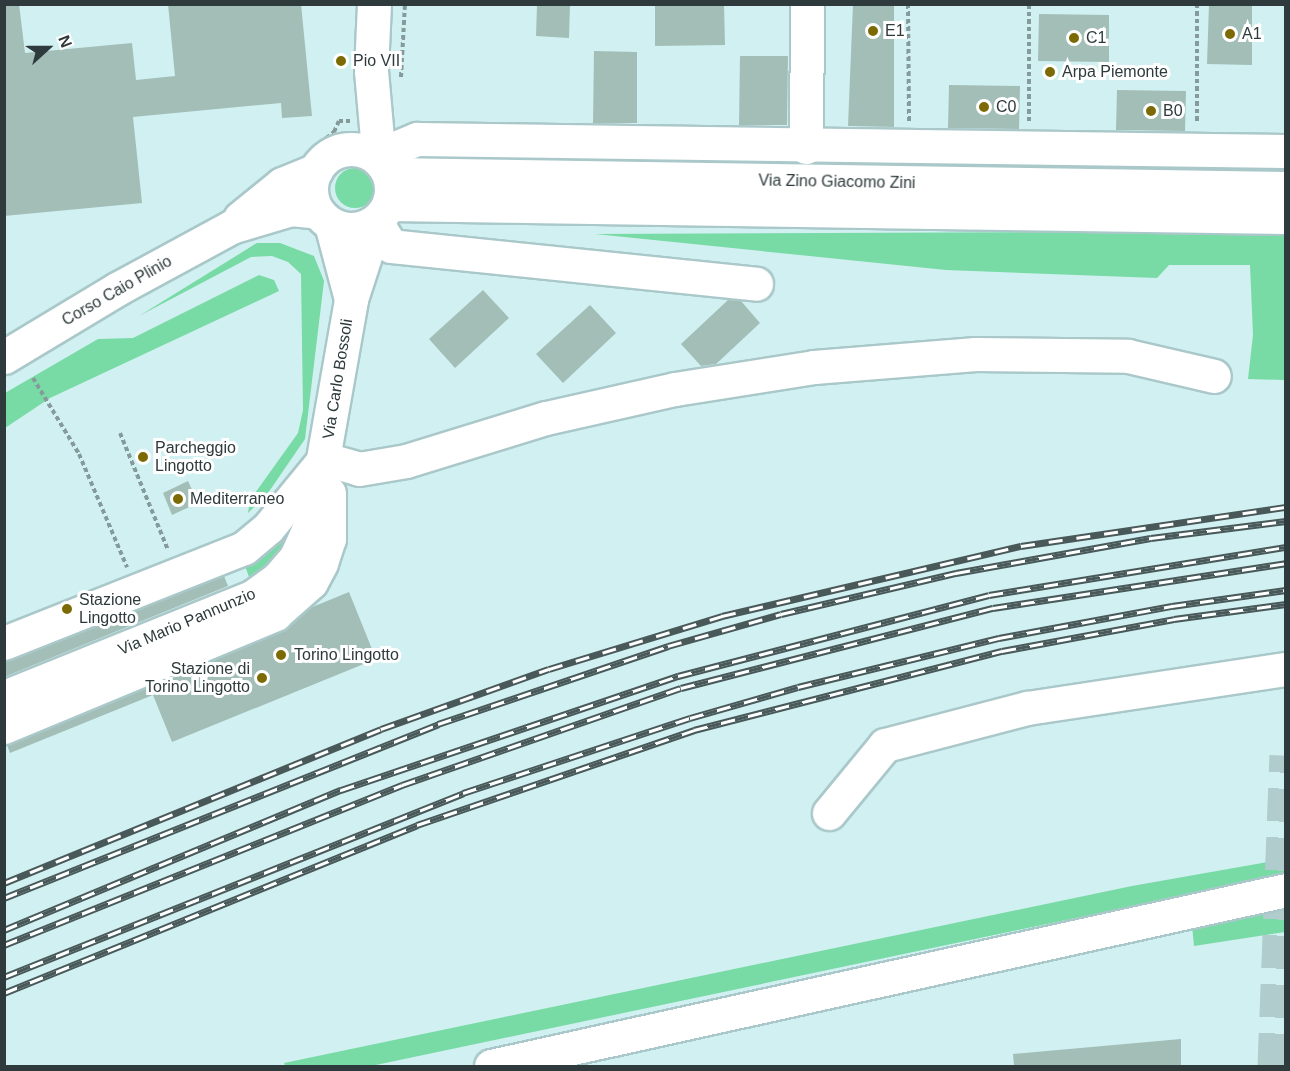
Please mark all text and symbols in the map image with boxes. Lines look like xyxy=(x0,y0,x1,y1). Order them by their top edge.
north arrow xyxy=(18,18,78,78)
place label: E1 xyxy=(885,21,905,41)
marker: E1 xyxy=(866,24,880,38)
place label: A1 xyxy=(1242,24,1262,44)
marker: A1 xyxy=(1223,27,1237,41)
place label: C1 xyxy=(1086,28,1106,48)
marker: C1 xyxy=(1067,31,1081,45)
text: N xyxy=(55,33,75,50)
place label: Pio VII xyxy=(353,51,400,71)
marker: Pio VII xyxy=(334,54,348,68)
place label: Arpa Piemonte xyxy=(1062,62,1168,82)
marker: Arpa Piemonte xyxy=(1043,65,1057,79)
place label: C0 xyxy=(996,97,1016,117)
marker: C0 xyxy=(977,100,991,114)
place label: B0 xyxy=(1163,101,1183,121)
marker: B0 xyxy=(1144,104,1158,118)
street label: Via Zino Giacomo Zini xyxy=(758,171,916,193)
street label: Corso Caio Plinio xyxy=(59,252,175,330)
street label: Via Carlo Bossoli xyxy=(319,317,357,441)
place label: Parcheggio Lingotto xyxy=(155,438,236,476)
marker: Parcheggio Lingotto xyxy=(136,450,150,464)
place label: Mediterraneo xyxy=(190,489,284,509)
marker: Mediterraneo xyxy=(171,492,185,506)
street label: Via Mario Pannunzio xyxy=(115,584,259,660)
place label: Stazione Lingotto xyxy=(79,590,141,628)
marker: Stazione Lingotto xyxy=(60,602,74,616)
place label: Torino Lingotto xyxy=(294,645,399,665)
marker: Torino Lingotto xyxy=(272,646,290,664)
place label: Stazione di Torino Lingotto xyxy=(145,659,250,697)
marker: Stazione di Torino Lingotto xyxy=(255,671,269,685)

